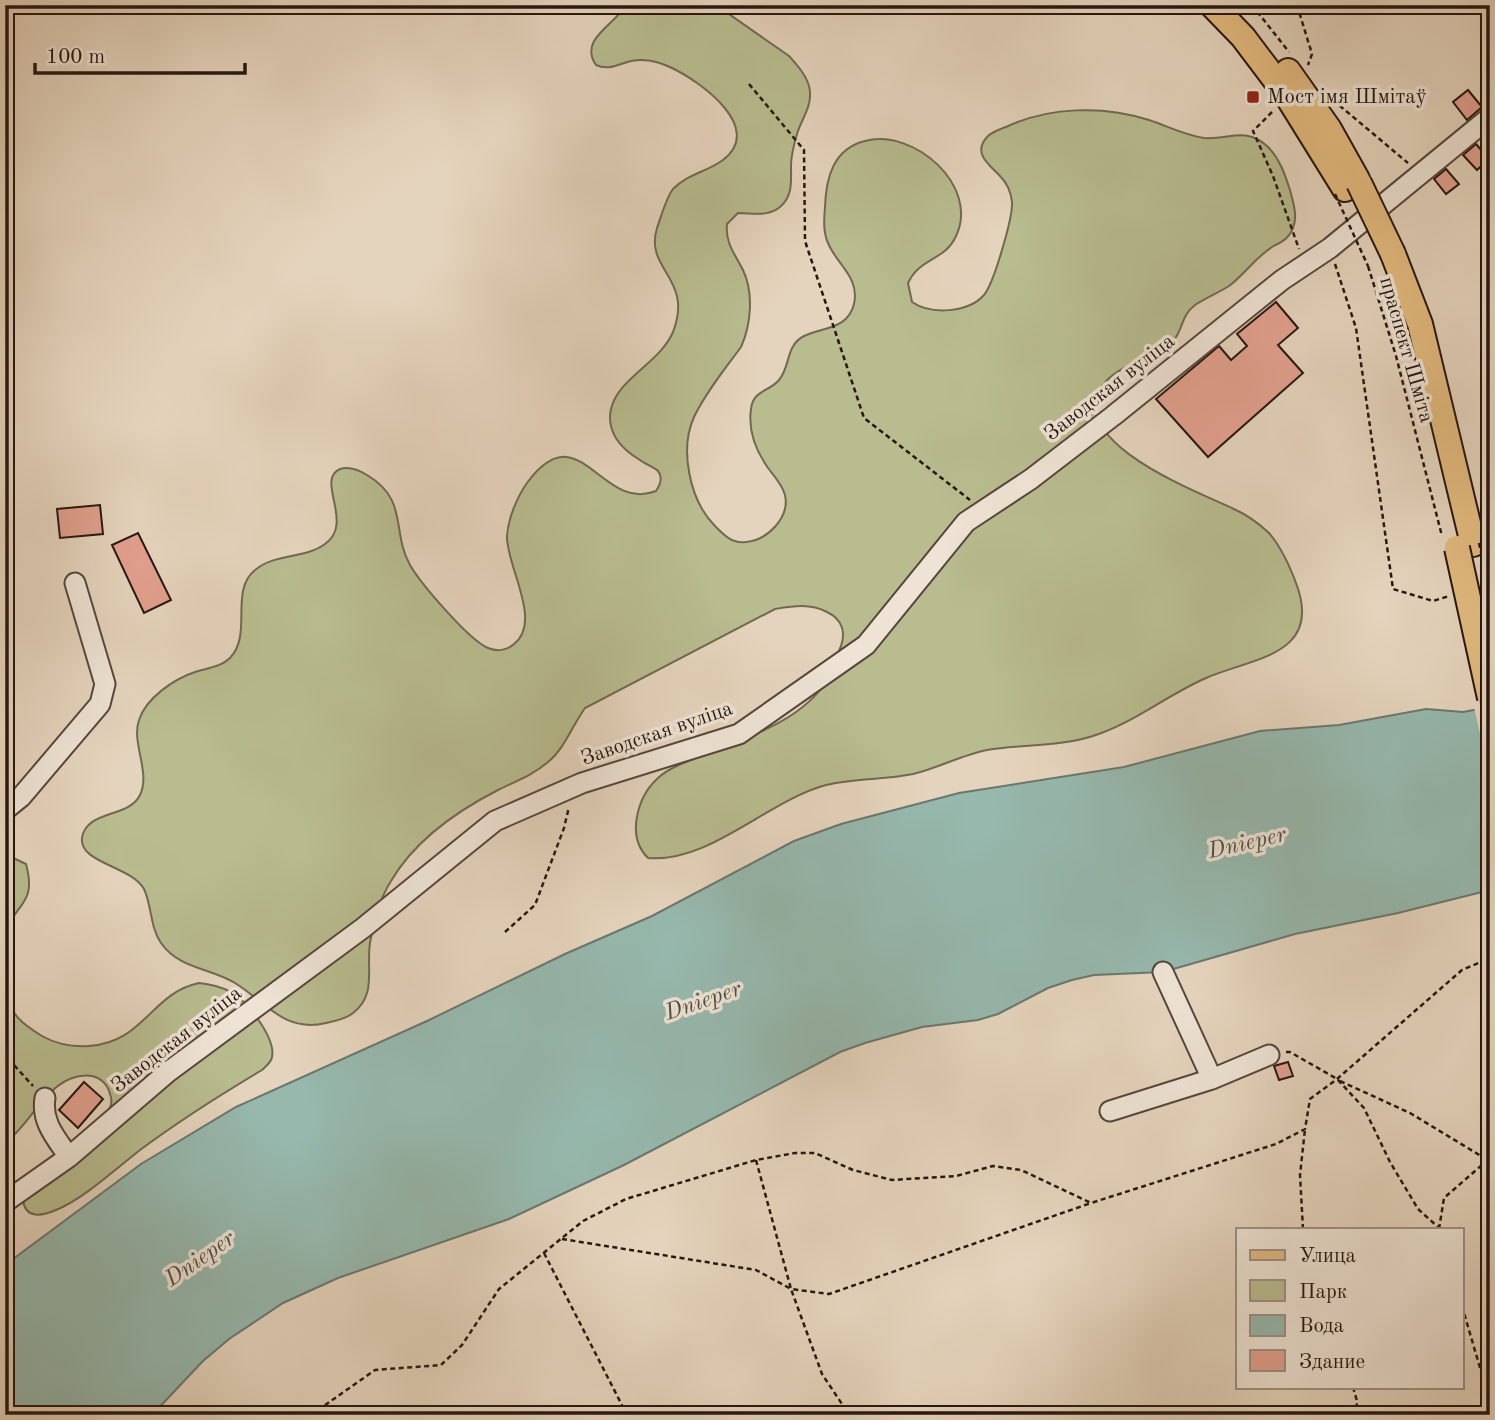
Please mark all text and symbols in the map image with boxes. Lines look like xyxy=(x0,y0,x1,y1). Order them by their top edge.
scale bar xyxy=(35,32,245,76)
text: 100 m xyxy=(46,47,105,68)
place label: Мост імя Шмітаў xyxy=(1267,87,1427,108)
marker: Мост імя Шмітаў xyxy=(1245,89,1261,105)
street label: праспект Шміта xyxy=(1375,275,1437,425)
street label: Заводская вуліца xyxy=(1041,331,1179,445)
street label: Заводская вуліца xyxy=(579,698,735,770)
water label: Dnieper xyxy=(1205,823,1290,864)
water label: Dnieper xyxy=(661,977,746,1026)
street label: Заводская вуліца xyxy=(108,983,246,1097)
water label: Dnieper xyxy=(160,1226,241,1293)
legend xyxy=(1236,1228,1464,1388)
text: Улица xyxy=(1299,1246,1356,1267)
text: Парк xyxy=(1299,1282,1348,1303)
text: Вода xyxy=(1299,1316,1344,1337)
text: Здание xyxy=(1299,1352,1365,1373)

